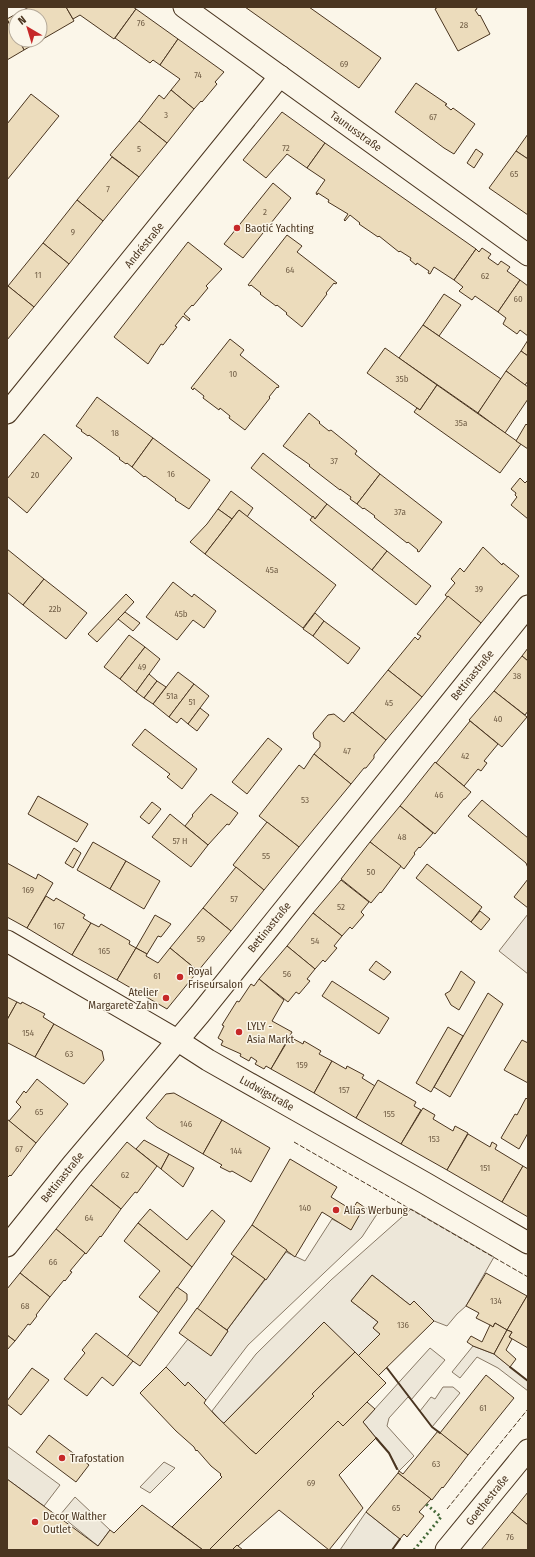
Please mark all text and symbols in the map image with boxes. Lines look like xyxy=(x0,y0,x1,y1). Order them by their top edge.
north arrow xyxy=(8,8,48,48)
text: N xyxy=(16,13,29,28)
house number: 76 xyxy=(137,18,145,28)
house number: 28 xyxy=(460,20,469,30)
house number: 69 xyxy=(340,59,348,69)
house number: 74 xyxy=(194,70,202,80)
street label: Taunusstraße xyxy=(327,108,384,154)
house number: 3 xyxy=(164,110,168,120)
house number: 67 xyxy=(429,112,437,122)
house number: 72 xyxy=(282,143,290,153)
house number: 5 xyxy=(137,144,141,154)
house number: 65 xyxy=(510,169,518,179)
house number: 7 xyxy=(106,184,110,194)
house number: 2 xyxy=(263,207,267,217)
street label: Andréstraße xyxy=(122,220,167,271)
place label: Baotić Yachting xyxy=(245,222,315,235)
marker: Baotić Yachting xyxy=(232,223,242,233)
house number: 9 xyxy=(71,227,75,237)
house number: 64 xyxy=(286,265,295,275)
house number: 11 xyxy=(35,270,41,280)
house number: 62 xyxy=(481,271,489,281)
house number: 60 xyxy=(513,294,523,304)
house number: 10 xyxy=(229,369,237,379)
house number: 35b xyxy=(396,374,409,384)
house number: 35a xyxy=(455,418,468,428)
house number: 18 xyxy=(111,428,120,438)
house number: 37 xyxy=(330,456,338,466)
house number: 16 xyxy=(167,469,176,479)
house number: 20 xyxy=(31,470,40,480)
house number: 37a xyxy=(394,507,406,517)
house number: 45a xyxy=(266,565,279,575)
house number: 39 xyxy=(475,584,483,594)
house number: 22b xyxy=(49,604,62,614)
house number: 45b xyxy=(174,609,188,619)
street label: Bettinastraße xyxy=(448,648,497,703)
house number: 49 xyxy=(138,662,146,672)
house number: 38 xyxy=(513,671,522,681)
house number: 51a xyxy=(166,691,178,701)
house number: 51 xyxy=(188,697,196,707)
house number: 45 xyxy=(385,698,393,708)
house number: 40 xyxy=(493,714,503,724)
house number: 47 xyxy=(343,746,351,756)
house number: 42 xyxy=(461,751,469,761)
house number: 46 xyxy=(435,790,444,800)
house number: 53 xyxy=(301,795,309,805)
house number: 48 xyxy=(398,832,407,842)
house number: 57 H xyxy=(172,836,188,846)
house number: 55 xyxy=(262,851,270,861)
house number: 50 xyxy=(367,867,376,877)
house number: 169 xyxy=(22,885,34,895)
house number: 57 xyxy=(230,894,238,904)
street label: Bettinastraße xyxy=(245,900,294,955)
house number: 52 xyxy=(337,902,345,912)
house number: 167 xyxy=(53,921,65,931)
house number: 59 xyxy=(197,934,205,944)
house number: 54 xyxy=(311,936,320,946)
house number: 165 xyxy=(98,946,110,956)
place label: Royal Friseursalon xyxy=(188,965,243,991)
house number: 56 xyxy=(283,969,292,979)
house number: 61 xyxy=(153,971,161,981)
marker: Royal Friseursalon xyxy=(175,972,185,982)
place label: Atelier Margarete Zahn xyxy=(88,986,158,1012)
marker: Atelier Margarete Zahn xyxy=(161,993,171,1003)
place label: LYLY - Asia Markt xyxy=(247,1020,294,1046)
marker: LYLY - Asia Markt xyxy=(234,1027,244,1037)
house number: 154 xyxy=(22,1028,35,1038)
house number: 63 xyxy=(65,1049,73,1059)
house number: 159 xyxy=(296,1060,308,1070)
street label: Ludwigstraße xyxy=(237,1073,296,1114)
house number: 157 xyxy=(338,1085,350,1095)
house number: 65 xyxy=(35,1107,43,1117)
house number: 155 xyxy=(383,1109,395,1119)
house number: 146 xyxy=(180,1119,193,1129)
house number: 153 xyxy=(428,1134,440,1144)
house number: 67 xyxy=(15,1144,23,1154)
house number: 144 xyxy=(230,1146,243,1156)
street label: Bettinastraße xyxy=(38,1150,87,1205)
house number: 151 xyxy=(480,1163,490,1173)
house number: 62 xyxy=(121,1170,129,1180)
house number: 140 xyxy=(299,1203,312,1213)
place label: Alias Werbung xyxy=(344,1204,409,1217)
marker: Alias Werbung xyxy=(331,1205,341,1215)
house number: 64 xyxy=(85,1213,94,1223)
house number: 66 xyxy=(49,1257,58,1267)
house number: 134 xyxy=(490,1296,503,1306)
house number: 68 xyxy=(21,1301,30,1311)
house number: 136 xyxy=(397,1320,410,1330)
house number: 61 xyxy=(479,1403,487,1413)
place label: Trafostation xyxy=(70,1452,124,1465)
marker: Trafostation xyxy=(57,1453,67,1463)
house number: 63 xyxy=(432,1459,440,1469)
street label: Goethestraße xyxy=(463,1473,512,1528)
house number: 69 xyxy=(307,1478,315,1488)
house number: 65 xyxy=(392,1503,400,1513)
place label: Decor Walther Outlet xyxy=(43,1510,106,1536)
marker: Decor Walther Outlet xyxy=(30,1517,40,1527)
house number: 76 xyxy=(506,1532,514,1542)

